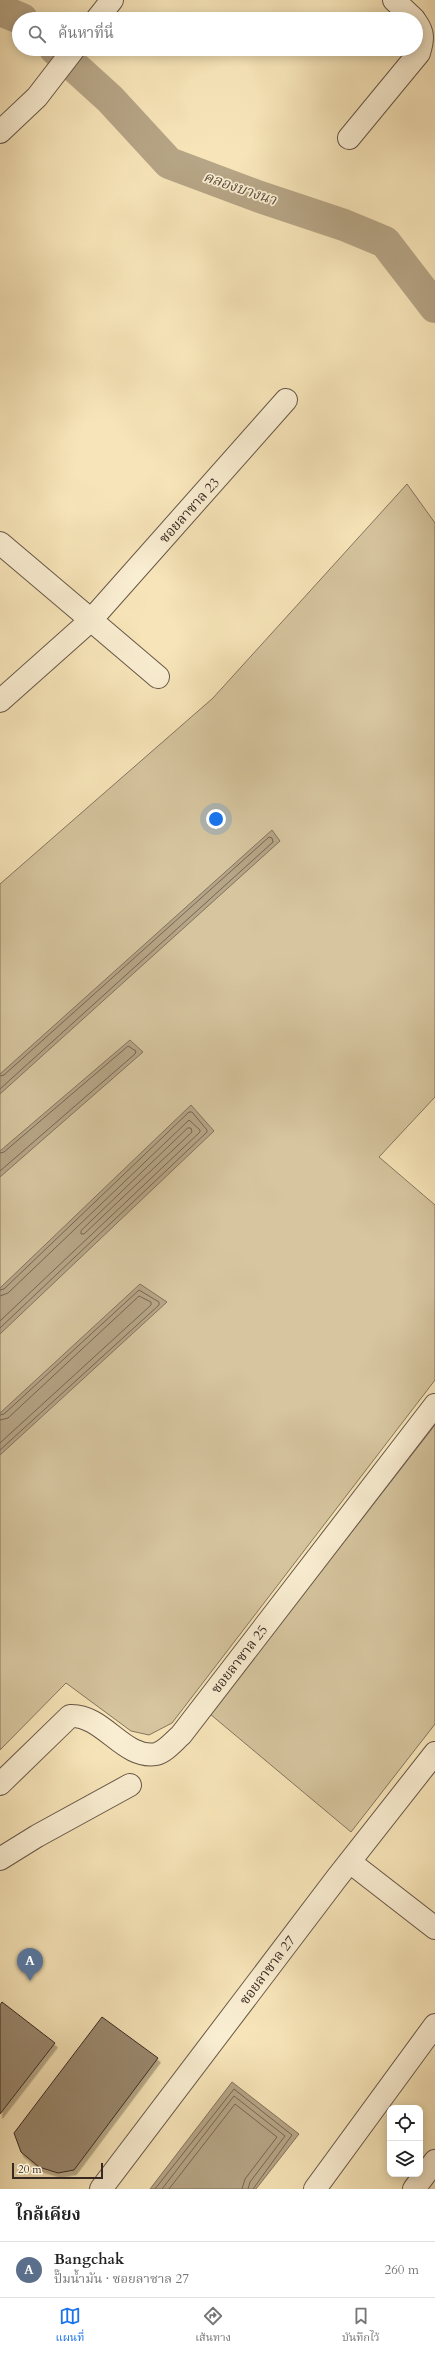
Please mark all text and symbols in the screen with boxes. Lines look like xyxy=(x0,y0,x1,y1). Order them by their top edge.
search box xyxy=(12,12,423,56)
icon: search xyxy=(26,23,48,45)
text: ค้นหาที่นี่ xyxy=(58,23,114,43)
water label: คลองบางนา xyxy=(201,166,280,210)
street label: ซอยลาซาล 23 xyxy=(155,473,224,547)
your location xyxy=(206,809,226,829)
street label: ซอยลาซาล 25 xyxy=(207,1621,272,1698)
street label: ซอยลาซาล 27 xyxy=(235,1932,300,2009)
pin: A xyxy=(17,1948,43,1981)
map controls xyxy=(387,2105,423,2177)
button: locate xyxy=(387,2105,423,2141)
button: layers xyxy=(387,2141,423,2177)
scale bar xyxy=(12,2161,103,2180)
text: 20 m xyxy=(18,2162,42,2177)
text: ใกล้เคียง xyxy=(16,2203,81,2226)
text: Bangchak xyxy=(54,2249,124,2269)
text: A xyxy=(24,2261,34,2279)
text: 260 m xyxy=(385,2261,419,2279)
text: ปั๊มน้ำมัน · ซอยลาซาล 27 xyxy=(54,2270,189,2288)
tab: แผนที่ xyxy=(55,2305,84,2347)
tab: เส้นทาง xyxy=(195,2305,231,2347)
tab: บันทึกไว้ xyxy=(342,2305,380,2347)

